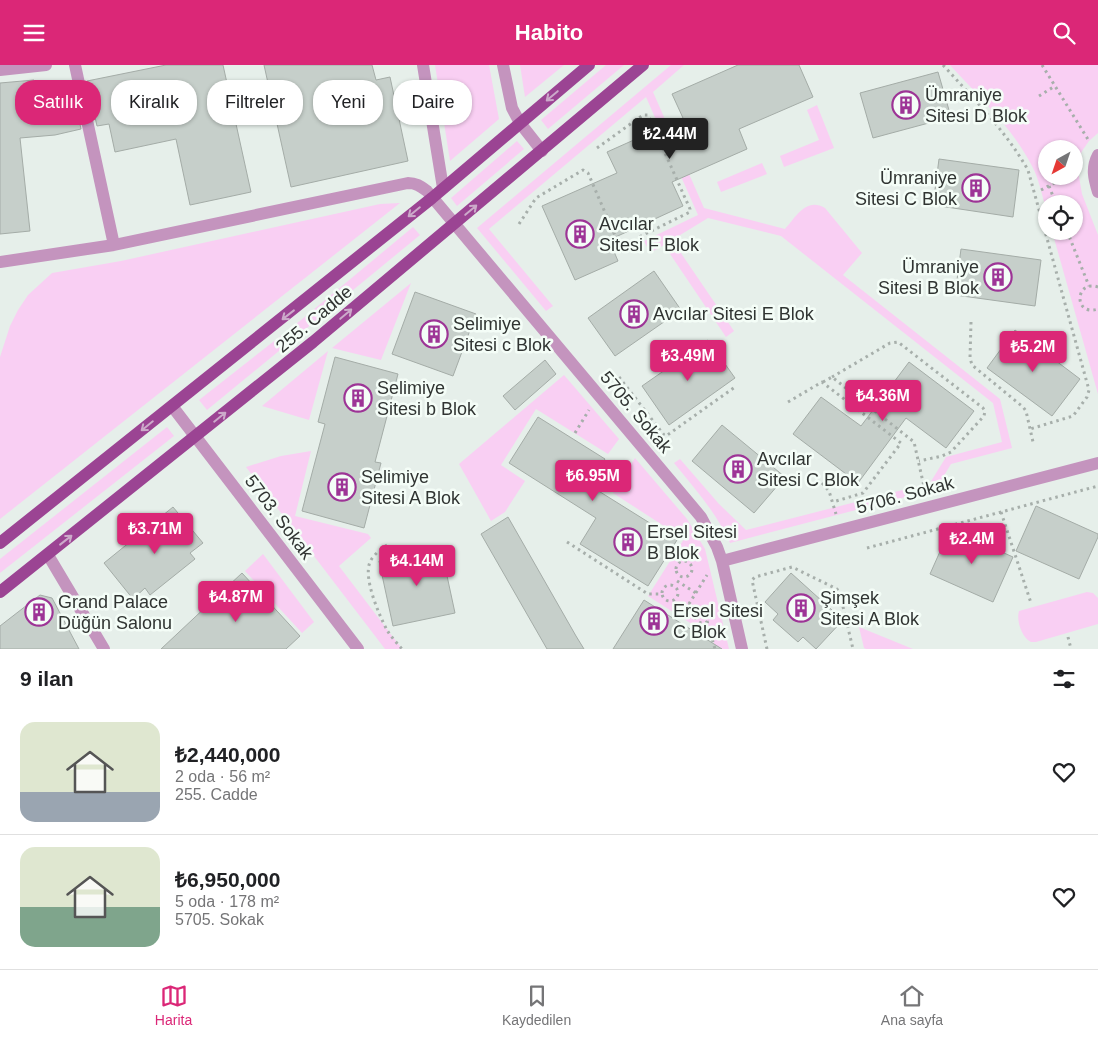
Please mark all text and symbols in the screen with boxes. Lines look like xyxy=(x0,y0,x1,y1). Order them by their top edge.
icon: menu xyxy=(20,19,48,47)
icon: search xyxy=(1050,19,1078,47)
text: Habito xyxy=(515,20,583,45)
chip: Satılık xyxy=(15,80,101,125)
chip: Kiralık xyxy=(111,80,197,125)
chip: Filtreler xyxy=(207,80,303,125)
chip: Yeni xyxy=(313,80,383,125)
chip: Daire xyxy=(393,80,472,125)
place label: Ümraniye Sitesi D Blok xyxy=(925,85,1028,126)
building icon: Ümraniye Sitesi D Blok xyxy=(891,90,921,120)
one-way arrow xyxy=(545,91,558,102)
pin: ₺2.44M xyxy=(629,117,711,160)
text: ₺2.44M xyxy=(643,125,697,142)
north arrow xyxy=(1038,140,1082,185)
map controls xyxy=(1038,140,1083,240)
place label: Ümraniye Sitesi C Blok xyxy=(855,168,958,209)
building icon: Ümraniye Sitesi C Blok xyxy=(961,173,991,203)
button: locate xyxy=(1038,195,1083,240)
one-way arrow xyxy=(465,205,478,216)
one-way arrow xyxy=(408,207,421,218)
place label: Avcılar Sitesi F Blok xyxy=(599,214,700,255)
building icon: Avcılar Sitesi F Blok xyxy=(565,219,595,249)
place label: Ümraniye Sitesi B Blok xyxy=(878,257,980,298)
building icon: Ümraniye Sitesi B Blok xyxy=(983,262,1013,292)
street label: 255. Cadde xyxy=(272,281,356,357)
building icon: Avcılar Sitesi E Blok xyxy=(619,299,649,329)
place label: Avcılar Sitesi E Blok xyxy=(653,304,815,324)
one-way arrow xyxy=(282,309,295,320)
one-way arrow xyxy=(340,309,353,320)
place label: Selimiye Sitesi c Blok xyxy=(453,314,552,355)
building icon: Selimiye Sitesi c Blok xyxy=(419,319,449,349)
pin: ₺5.2M xyxy=(998,331,1068,373)
text: ₺5.2M xyxy=(1011,338,1055,355)
pin: ₺3.49M xyxy=(647,339,729,382)
text: ₺3.49M xyxy=(661,347,715,364)
street label: 5705. Sokak xyxy=(596,367,676,458)
place label: Selimiye Sitesi b Blok xyxy=(377,378,477,419)
pin: ₺4.36M xyxy=(842,379,924,422)
building icon: Selimiye Sitesi b Blok xyxy=(343,383,373,413)
text: ₺4.36M xyxy=(856,387,910,404)
one-way arrow xyxy=(214,412,227,423)
one-way arrow xyxy=(141,421,154,432)
place label: Avcılar Sitesi C Blok xyxy=(757,449,860,490)
building icon: Avcılar Sitesi C Blok xyxy=(723,454,753,484)
pin: ₺6.95M xyxy=(552,459,634,502)
place label: Selimiye Sitesi A Blok xyxy=(361,467,461,508)
text: ₺6.95M xyxy=(566,467,620,484)
street label: 5703. Sokak xyxy=(241,471,318,564)
building icon: Selimiye Sitesi A Blok xyxy=(327,472,357,502)
street label: 5706. Sokak xyxy=(854,472,957,518)
pin: ₺3.71M xyxy=(114,513,196,555)
text: ₺3.71M xyxy=(128,520,182,537)
place label: Ersel Sitesi B Blok xyxy=(647,522,737,563)
pin: ₺2.4M xyxy=(937,523,1007,565)
building icon: Ersel Sitesi B Blok xyxy=(613,527,643,557)
text: ₺2.4M xyxy=(950,530,994,547)
one-way arrow xyxy=(59,535,72,546)
pin: ₺4.14M xyxy=(376,545,458,587)
text: ₺4.14M xyxy=(390,552,444,569)
pin: ₺4.87M xyxy=(195,581,277,623)
text: ₺4.87M xyxy=(209,588,263,605)
place label: Şimşek Sitesi A Blok xyxy=(820,588,920,629)
place label: Grand Palace Düğün Salonu xyxy=(58,592,172,633)
building icon: Şimşek Sitesi A Blok xyxy=(786,593,816,623)
building icon: Grand Palace Düğün Salonu xyxy=(24,597,54,627)
place label: Ersel Sitesi C Blok xyxy=(673,601,763,642)
building icon: Ersel Sitesi C Blok xyxy=(639,606,669,636)
icon: filters xyxy=(1050,665,1078,693)
text: 9 ilan xyxy=(20,667,74,690)
icon: home xyxy=(60,742,120,802)
text: ₺2,440,000 xyxy=(175,743,280,766)
icon: heart xyxy=(1050,758,1078,786)
text: 2 oda · 56 m² xyxy=(175,768,270,785)
text: 255. Cadde xyxy=(175,786,258,803)
icon: home xyxy=(60,867,120,927)
text: ₺6,950,000 xyxy=(175,868,280,891)
icon: heart xyxy=(1050,883,1078,911)
text: 5 oda · 178 m² xyxy=(175,893,279,910)
text: 5705. Sokak xyxy=(175,911,264,928)
tab: Harita xyxy=(155,982,192,1028)
tab: Kaydedilen xyxy=(502,982,571,1028)
tab: Ana sayfa xyxy=(881,982,943,1028)

